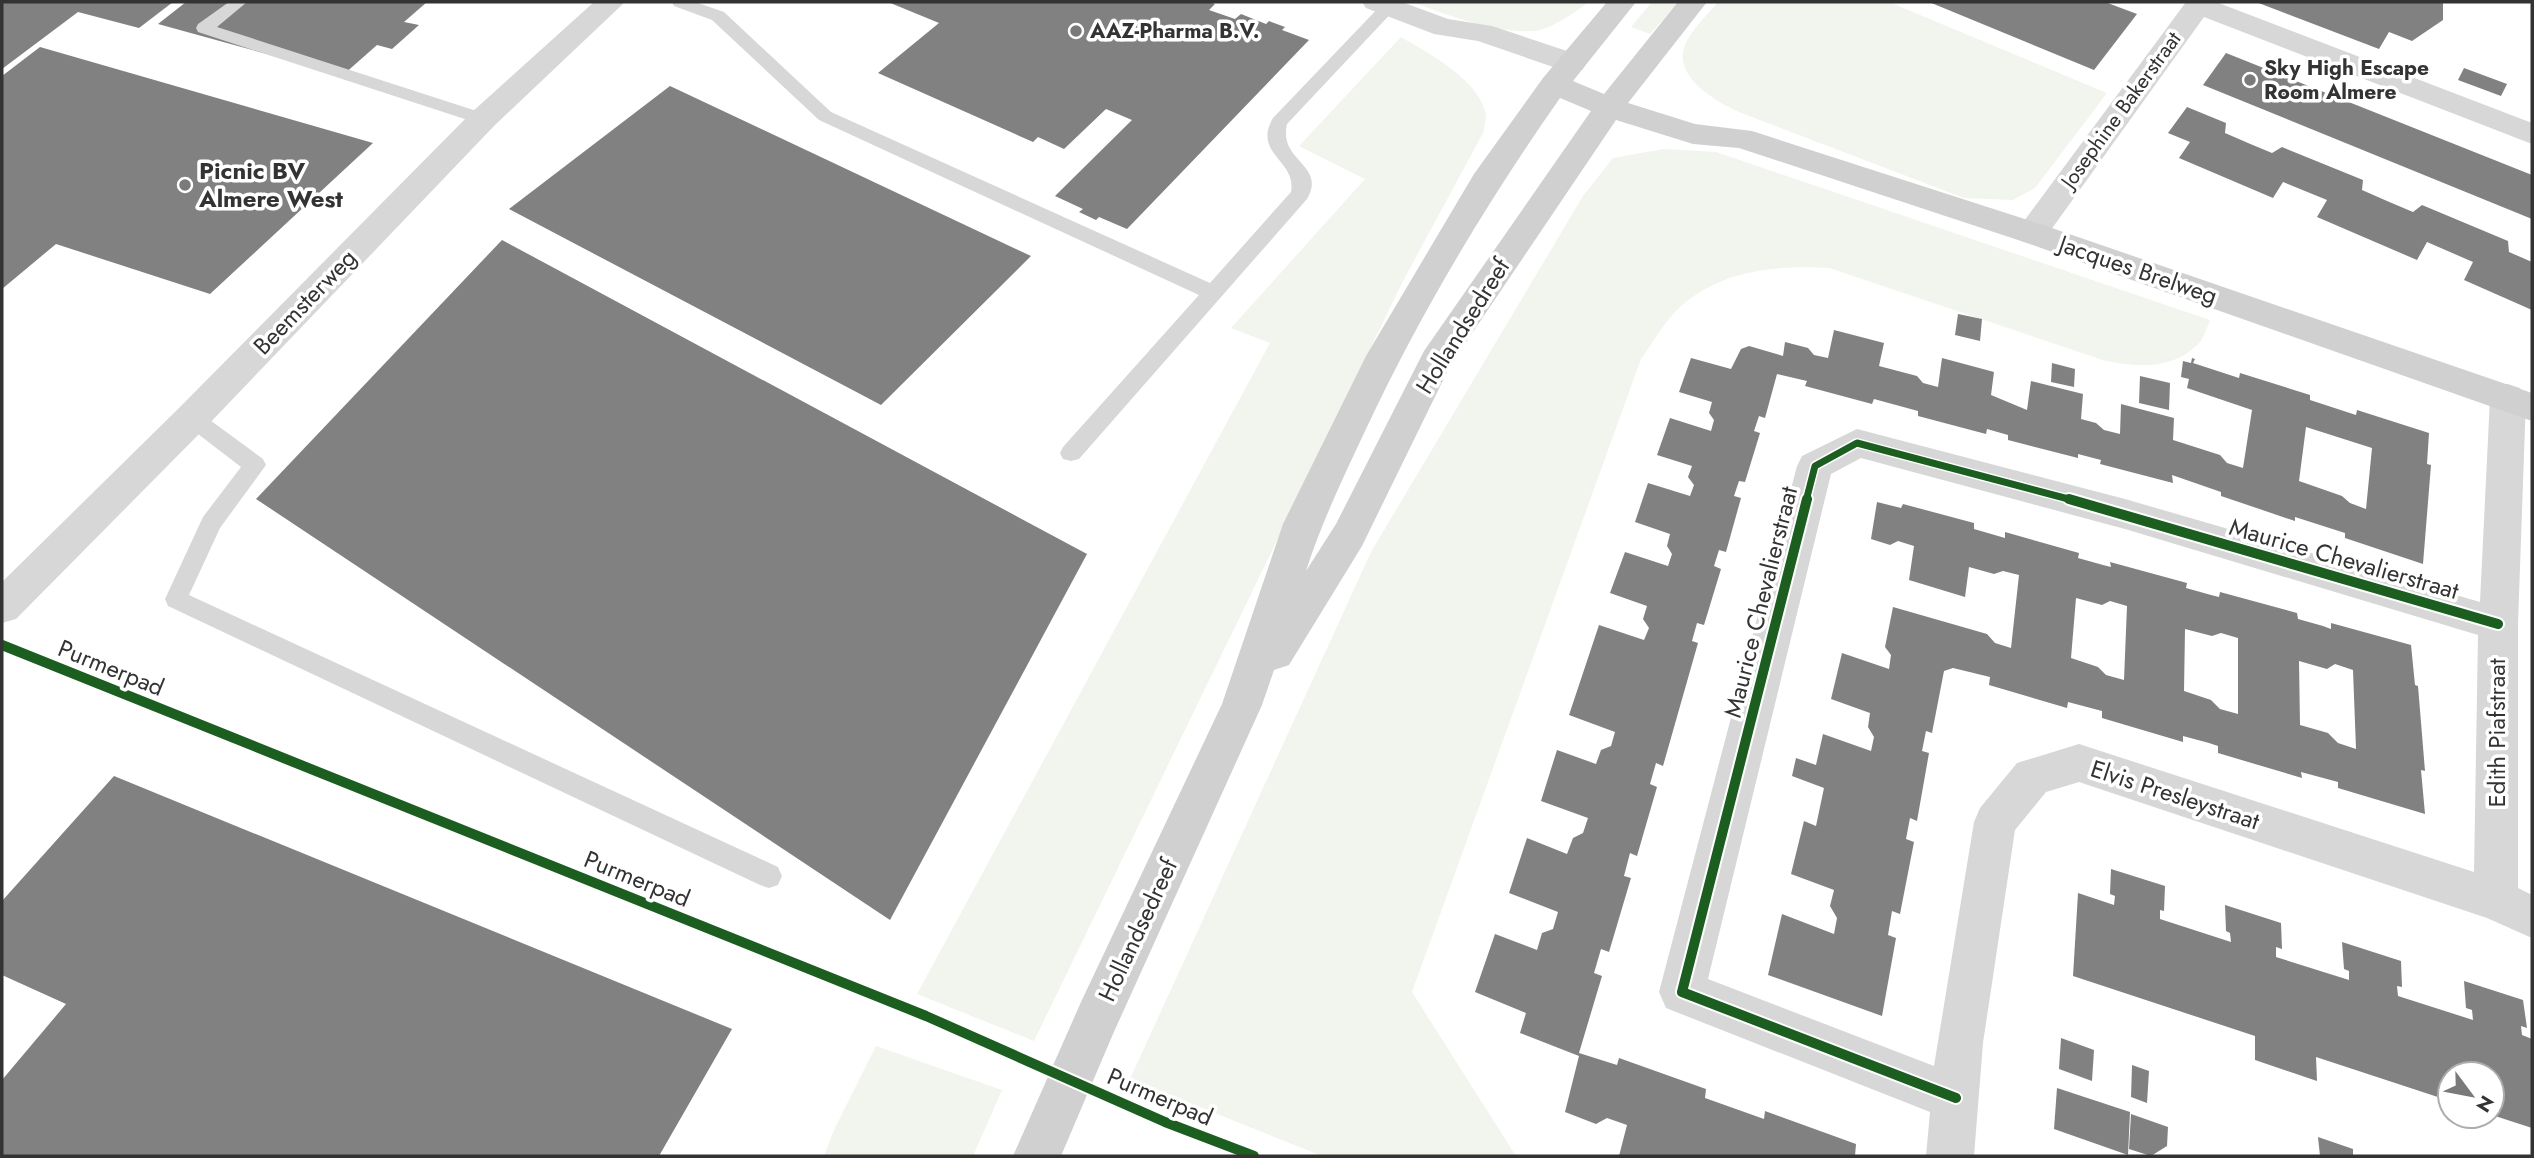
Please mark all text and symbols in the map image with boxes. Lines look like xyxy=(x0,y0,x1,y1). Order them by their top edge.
place label: AAZ-Pharma B.V. xyxy=(1089,16,1260,46)
marker: AAZ-Pharma B.V. xyxy=(1068,23,1084,39)
street label: Josephine Bakerstraat xyxy=(2052,26,2188,197)
place label: Sky High Escape Room Almere xyxy=(2264,53,2429,107)
marker: Sky High Escape Room Almere xyxy=(2242,72,2258,88)
place label: Picnic BV Almere West xyxy=(198,153,343,216)
marker: Picnic BV Almere West xyxy=(177,177,193,193)
street label: Jacques Brelweg xyxy=(2051,225,2222,313)
street label: Beemsterweg xyxy=(245,241,364,363)
street label: Hollandsedreef xyxy=(1407,250,1519,400)
street label: Maurice Chevalierstraat xyxy=(1715,482,1806,721)
street label: Maurice Chevalierstraat xyxy=(2225,509,2463,608)
street label: Purmerpad xyxy=(53,630,170,705)
street label: Edith Piafstraat xyxy=(2479,658,2514,808)
street label: Elvis Presleystraat xyxy=(2086,751,2264,838)
street label: Purmerpad xyxy=(579,841,696,916)
street label: Hollandsedreef xyxy=(1089,851,1186,1007)
street label: Purmerpad xyxy=(1102,1059,1218,1134)
north arrow xyxy=(2436,1060,2506,1130)
text: N xyxy=(2470,1090,2500,1117)

